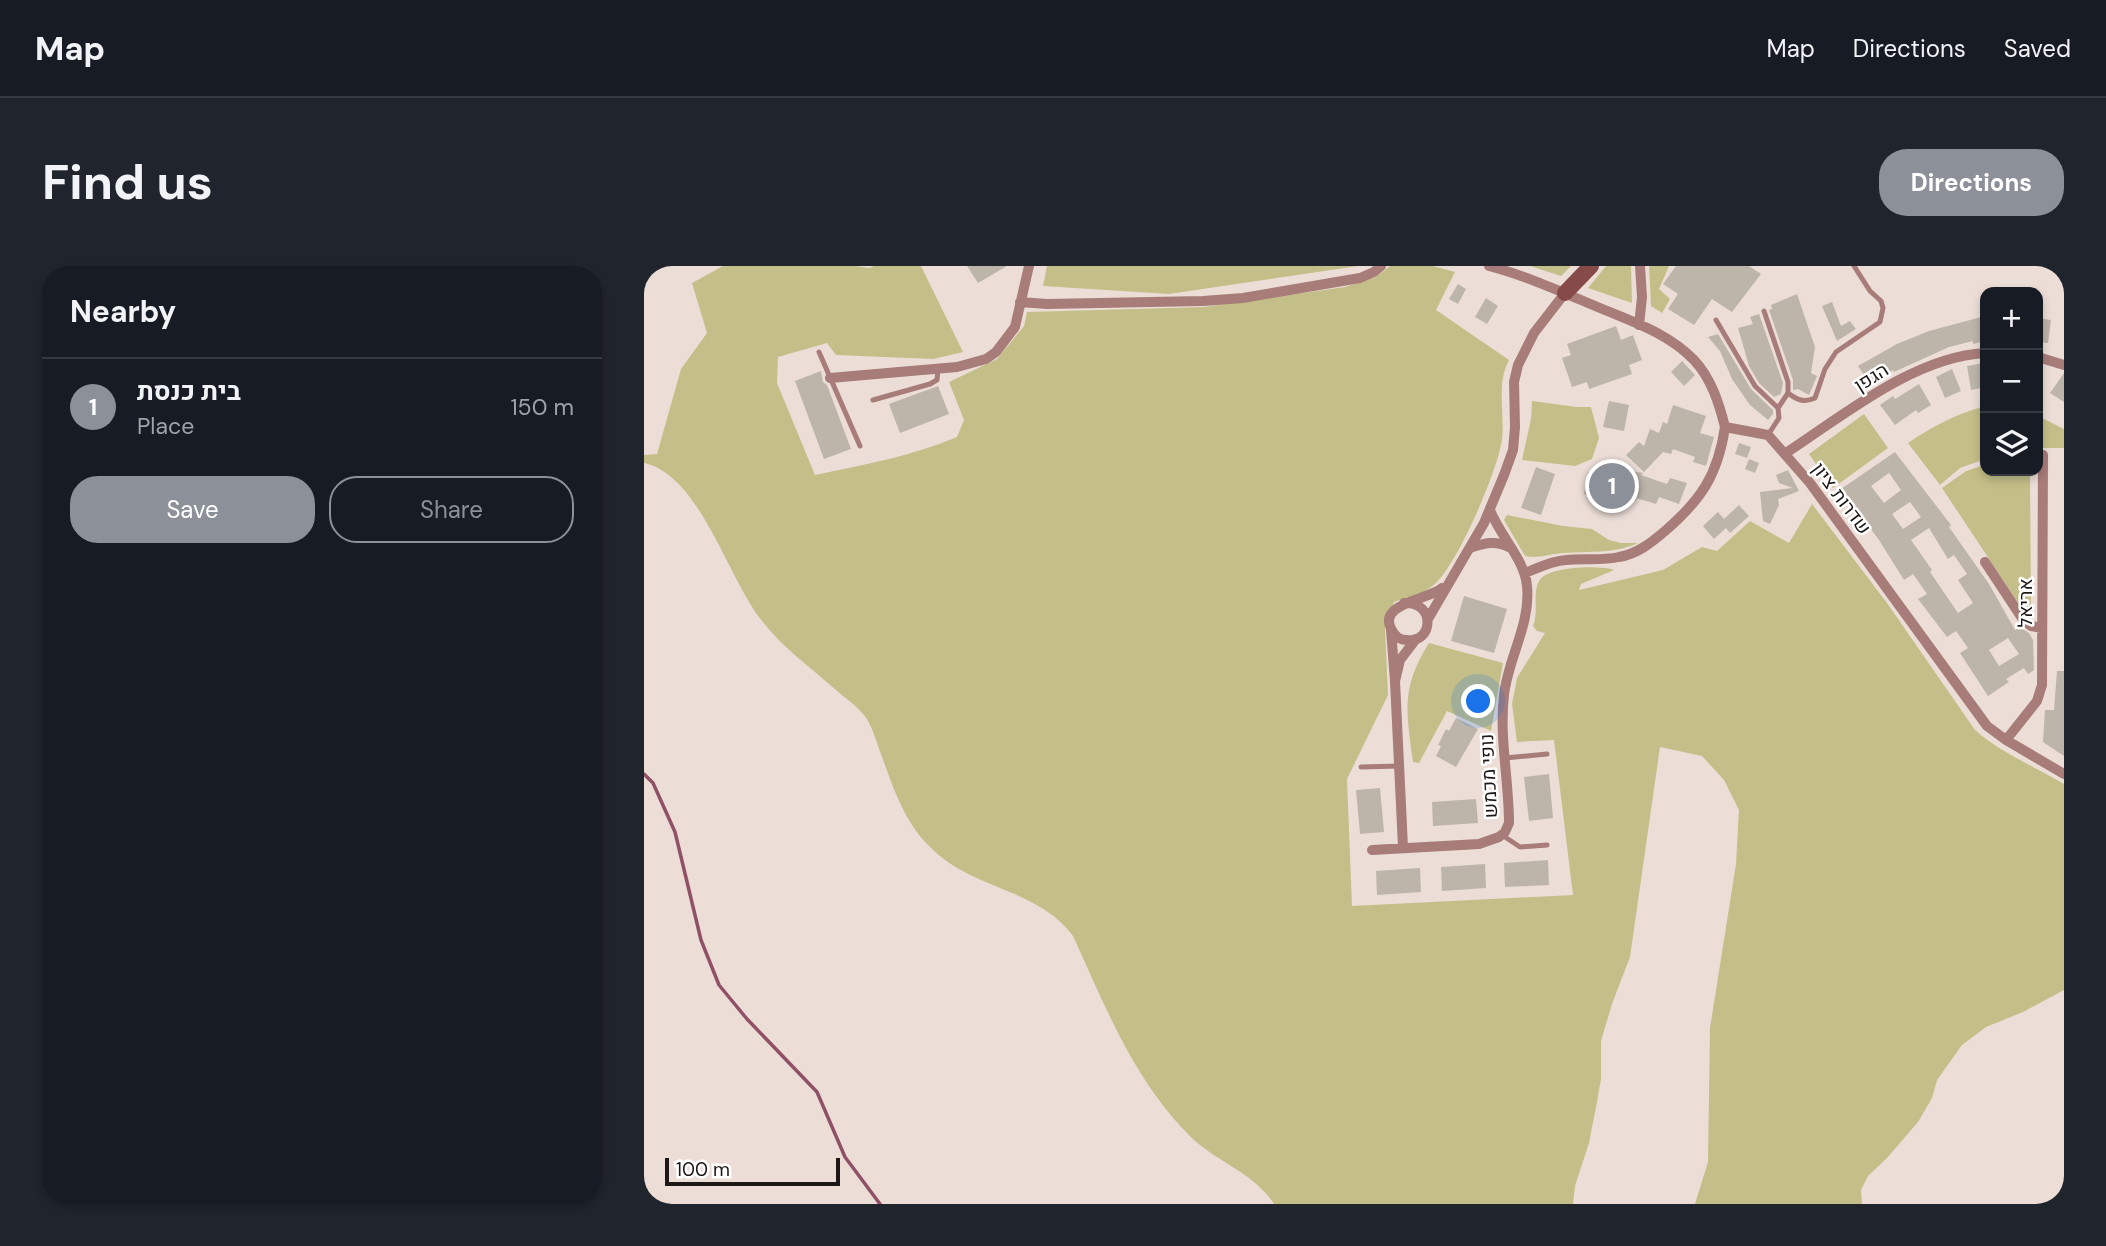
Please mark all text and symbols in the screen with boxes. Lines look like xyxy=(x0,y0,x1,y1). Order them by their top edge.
text: Map xyxy=(35,27,105,70)
text: Map xyxy=(1767,33,1815,64)
text: Directions xyxy=(1853,33,1966,64)
text: Saved xyxy=(2004,33,2071,64)
button: Directions xyxy=(1879,149,2064,216)
text: Find us xyxy=(42,150,213,214)
map controls xyxy=(1980,287,2043,476)
button: + xyxy=(1980,287,2043,350)
text: Nearby xyxy=(70,292,176,331)
button: − xyxy=(1980,350,2043,413)
street label: הגפן xyxy=(1849,357,1893,398)
text: בית כנסת xyxy=(137,374,241,408)
text: 1 xyxy=(89,392,97,422)
text: 150 m xyxy=(510,392,574,422)
text: Place xyxy=(137,411,194,441)
button: layers xyxy=(1980,413,2043,476)
street label: שדרות ציון xyxy=(1806,457,1877,539)
pin: 1 xyxy=(1589,460,1635,512)
button: Save xyxy=(70,476,315,543)
button: Share xyxy=(329,476,574,543)
street label: אריאל xyxy=(2013,578,2038,628)
your location xyxy=(1461,684,1495,718)
street label: נופי מכמש xyxy=(1474,733,1503,819)
scale bar xyxy=(665,1155,840,1187)
text: 100 m xyxy=(676,1157,730,1182)

